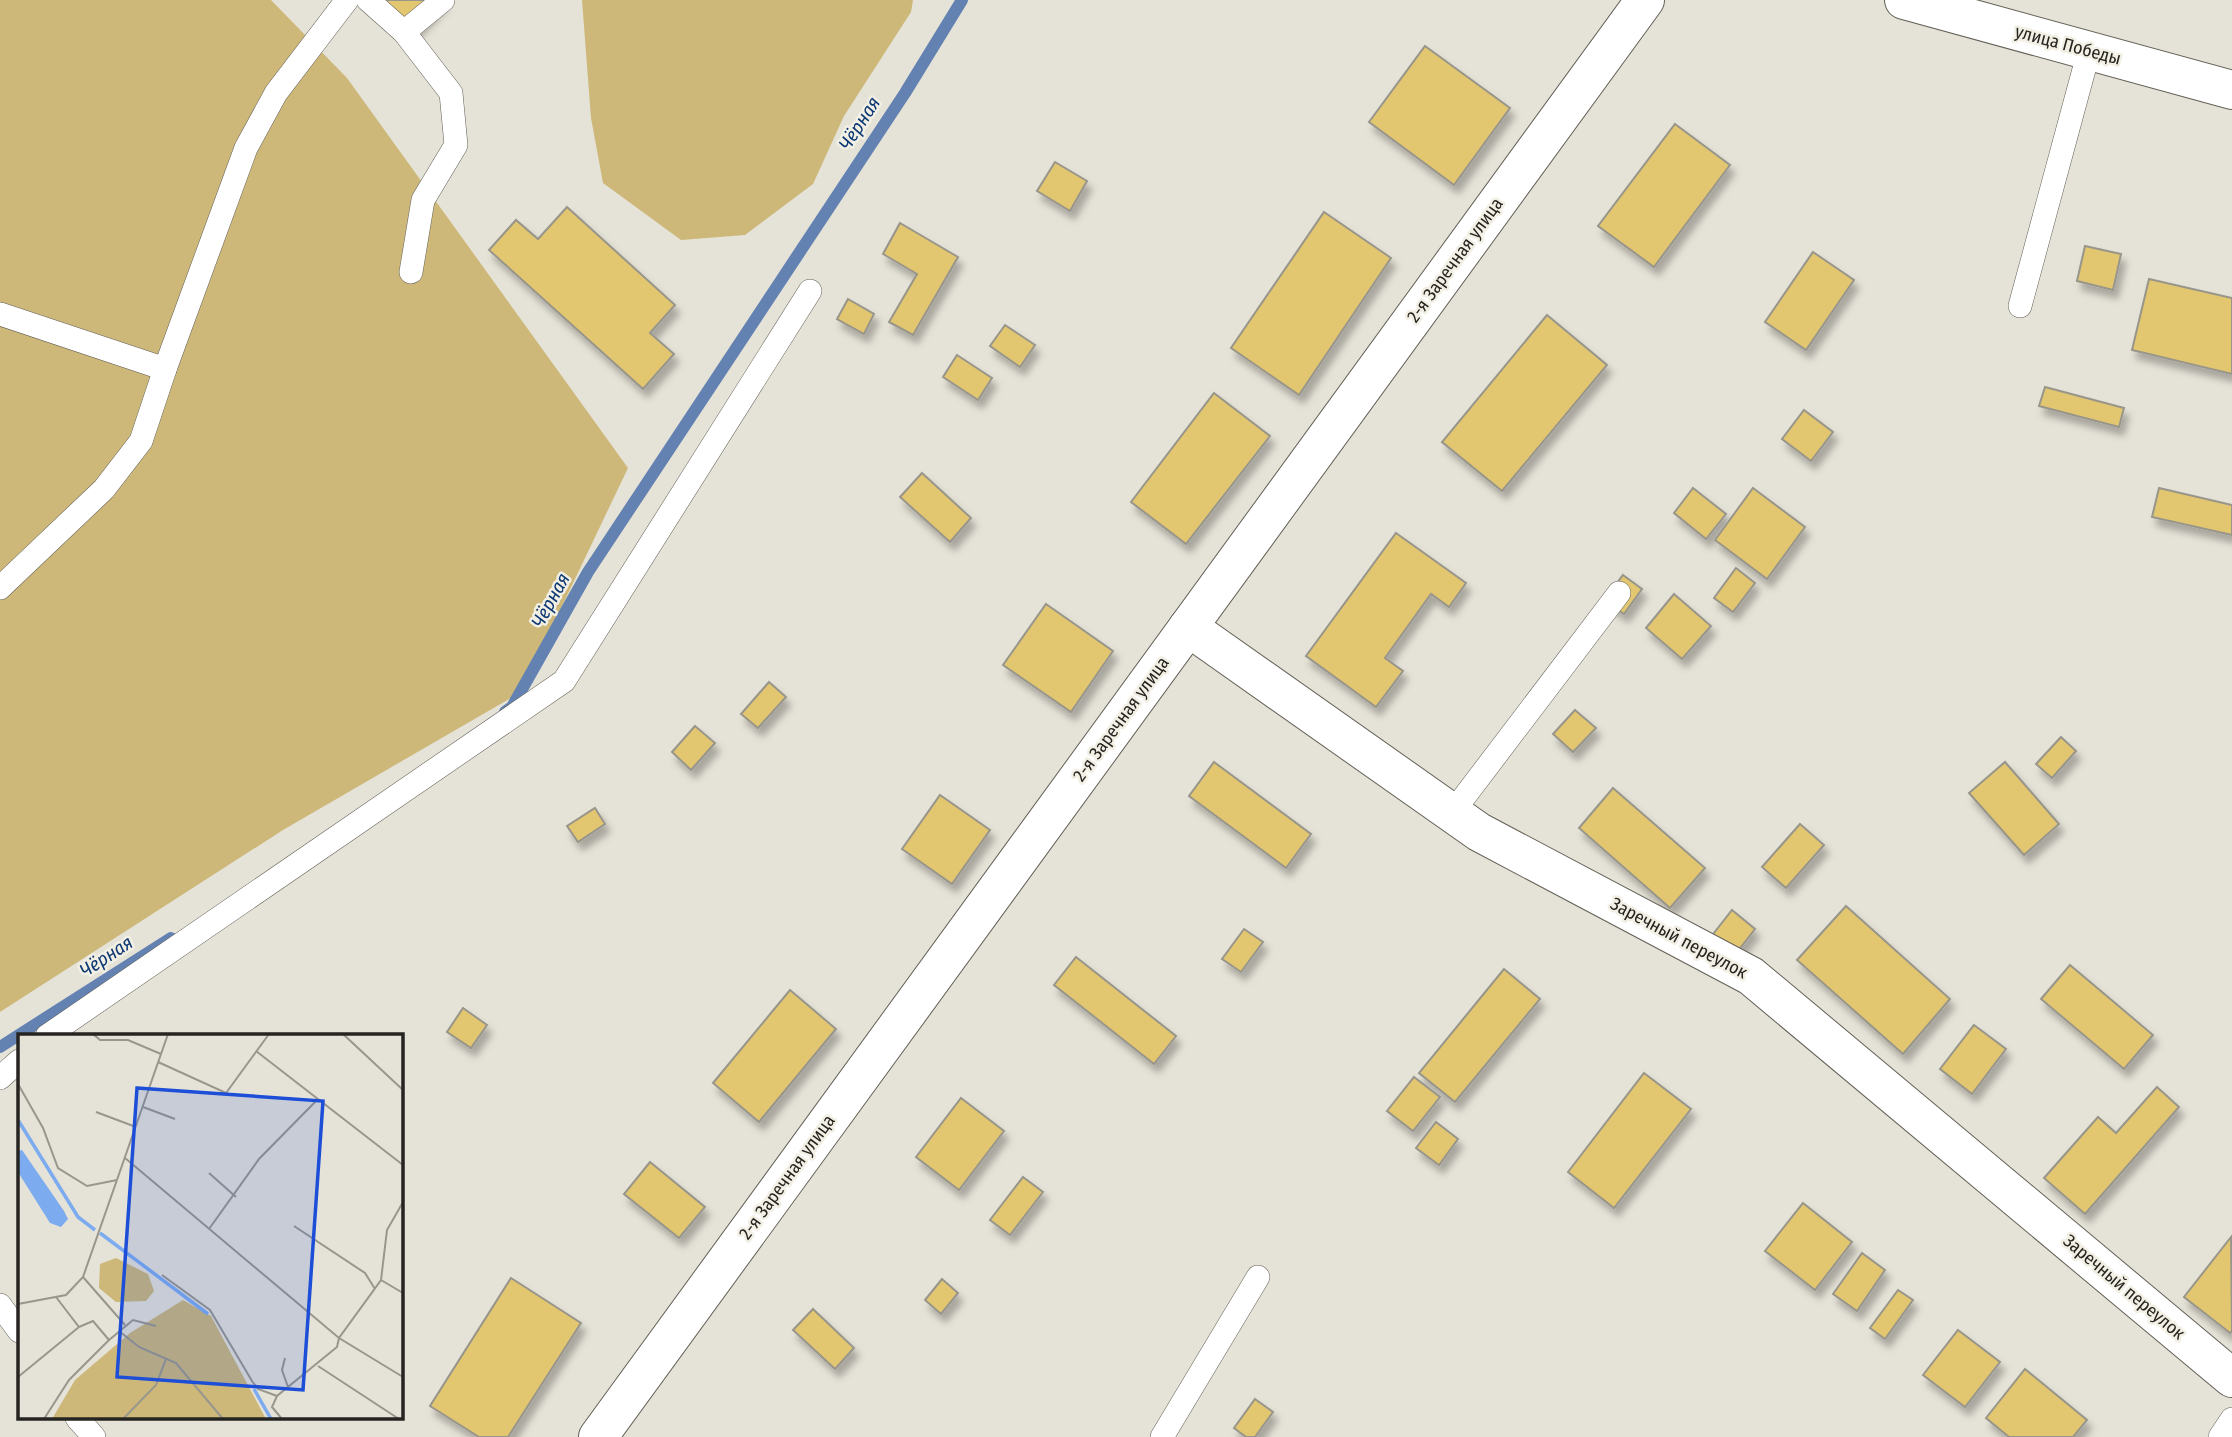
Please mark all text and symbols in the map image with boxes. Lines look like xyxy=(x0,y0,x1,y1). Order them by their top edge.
street label: улица Победы xyxy=(2013,20,2123,70)
water label: Чёрная xyxy=(834,92,885,154)
street label: 2-я Заречная улица xyxy=(1402,193,1508,327)
water label: Чёрная xyxy=(526,569,575,632)
street label: 2-я Заречная улица xyxy=(1068,652,1174,786)
street label: Заречный переулок xyxy=(1607,893,1752,984)
water label: Чёрная xyxy=(75,931,137,982)
inset map xyxy=(18,1034,402,1420)
street label: 2-я Заречная улица xyxy=(734,1110,840,1244)
street label: Заречный переулок xyxy=(2059,1230,2190,1345)

